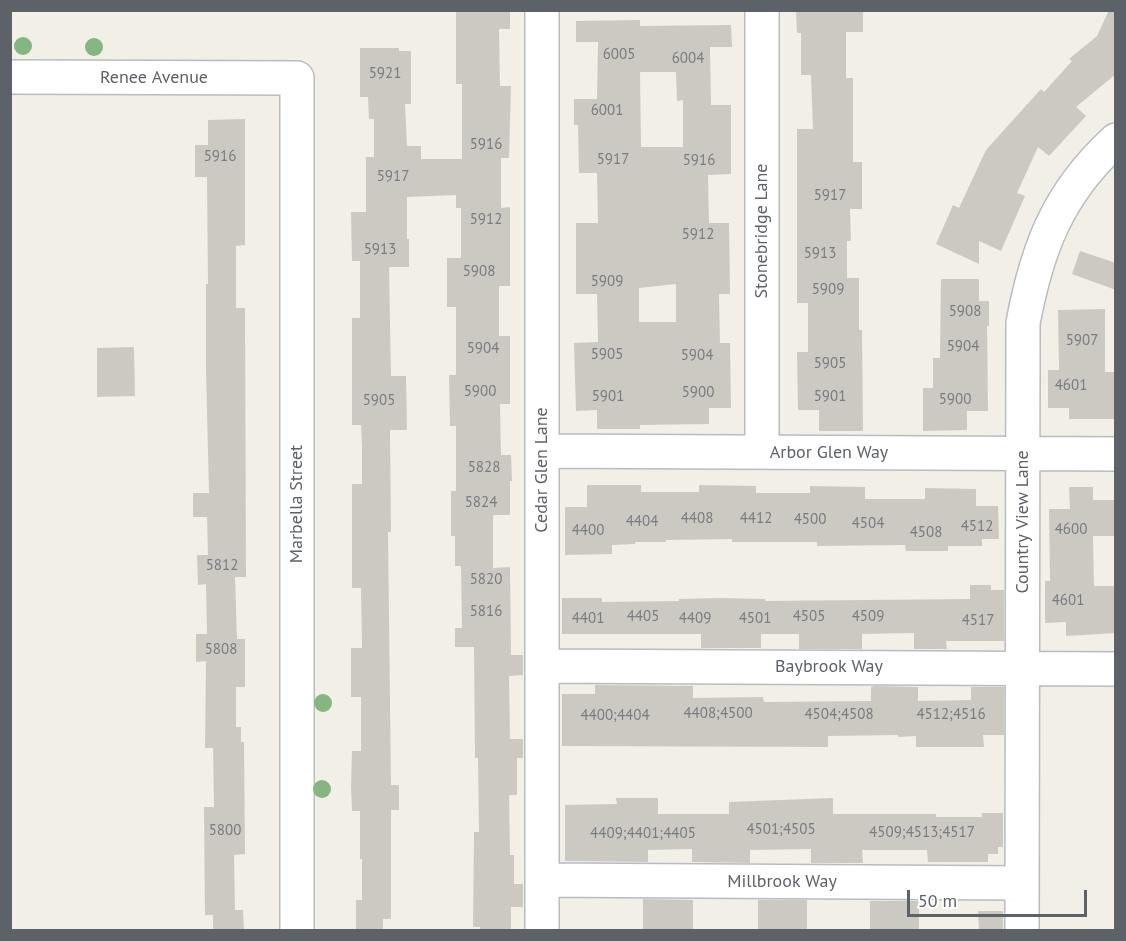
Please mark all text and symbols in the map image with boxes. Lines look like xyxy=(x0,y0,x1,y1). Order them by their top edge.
house number: 6005 xyxy=(603,46,635,64)
house number: 6004 xyxy=(672,50,704,68)
house number: 5921 xyxy=(369,65,401,83)
street label: Renee Avenue xyxy=(100,67,208,89)
house number: 6001 xyxy=(591,102,623,120)
house number: 5916 xyxy=(470,136,502,154)
house number: 5916 xyxy=(204,148,236,166)
house number: 5917 xyxy=(597,151,629,169)
house number: 5916 xyxy=(683,152,715,170)
street label: Stonebridge Lane xyxy=(751,164,773,298)
house number: 5917 xyxy=(377,168,409,186)
house number: 5917 xyxy=(814,187,846,205)
house number: 5912 xyxy=(470,211,502,229)
house number: 5912 xyxy=(682,226,714,244)
house number: 5913 xyxy=(364,241,396,259)
house number: 5913 xyxy=(804,245,836,263)
house number: 5908 xyxy=(463,263,495,281)
house number: 5909 xyxy=(591,273,623,291)
house number: 5909 xyxy=(812,281,844,299)
house number: 5908 xyxy=(949,303,981,321)
house number: 5907 xyxy=(1066,332,1098,350)
house number: 5904 xyxy=(947,338,979,356)
house number: 5904 xyxy=(467,340,499,358)
house number: 5905 xyxy=(591,346,623,364)
house number: 5904 xyxy=(681,347,713,365)
house number: 5905 xyxy=(814,355,846,373)
house number: 4601 xyxy=(1055,377,1087,395)
house number: 5900 xyxy=(464,383,496,401)
house number: 5900 xyxy=(682,384,714,402)
house number: 5901 xyxy=(592,388,624,406)
house number: 5901 xyxy=(814,388,846,406)
house number: 5900 xyxy=(939,391,971,409)
house number: 5905 xyxy=(363,392,395,410)
street label: Cedar Glen Lane xyxy=(531,407,553,533)
street label: Arbor Glen Way xyxy=(770,442,888,464)
street label: Marbella Street xyxy=(286,445,308,563)
street label: Country View Lane xyxy=(1012,450,1034,594)
house number: 5828 xyxy=(468,459,500,477)
house number: 5824 xyxy=(465,494,497,512)
house number: 4408 xyxy=(681,510,713,528)
house number: 4412 xyxy=(740,510,772,528)
house number: 4500 xyxy=(794,511,826,529)
house number: 4404 xyxy=(626,513,658,531)
house number: 4504 xyxy=(852,515,884,533)
house number: 4512 xyxy=(961,518,993,536)
house number: 4600 xyxy=(1055,521,1087,539)
house number: 4400 xyxy=(572,522,604,540)
house number: 4508 xyxy=(910,524,942,542)
house number: 5812 xyxy=(206,557,238,575)
house number: 5820 xyxy=(470,571,502,589)
house number: 4601 xyxy=(1052,592,1084,610)
house number: 5816 xyxy=(470,603,502,621)
house number: 4405 xyxy=(627,608,659,626)
house number: 4505 xyxy=(793,608,825,626)
house number: 4509 xyxy=(852,608,884,626)
house number: 4401 xyxy=(572,610,604,628)
house number: 4409 xyxy=(679,610,711,628)
house number: 4501 xyxy=(739,610,771,628)
house number: 4517 xyxy=(962,612,994,630)
house number: 5808 xyxy=(205,641,237,659)
street label: Baybrook Way xyxy=(775,656,883,678)
house number: 4408;4500 xyxy=(683,705,753,723)
house number: 4504;4508 xyxy=(804,706,874,724)
house number: 4512;4516 xyxy=(916,706,986,724)
house number: 4400;4404 xyxy=(580,707,650,725)
house number: 4501;4505 xyxy=(746,821,816,839)
house number: 5800 xyxy=(209,822,241,840)
house number: 4509;4513;4517 xyxy=(869,824,975,842)
house number: 4409;4401;4405 xyxy=(590,825,696,843)
street label: Millbrook Way xyxy=(727,871,837,893)
scale bar xyxy=(910,878,1090,916)
text: 50 m xyxy=(918,889,957,912)

